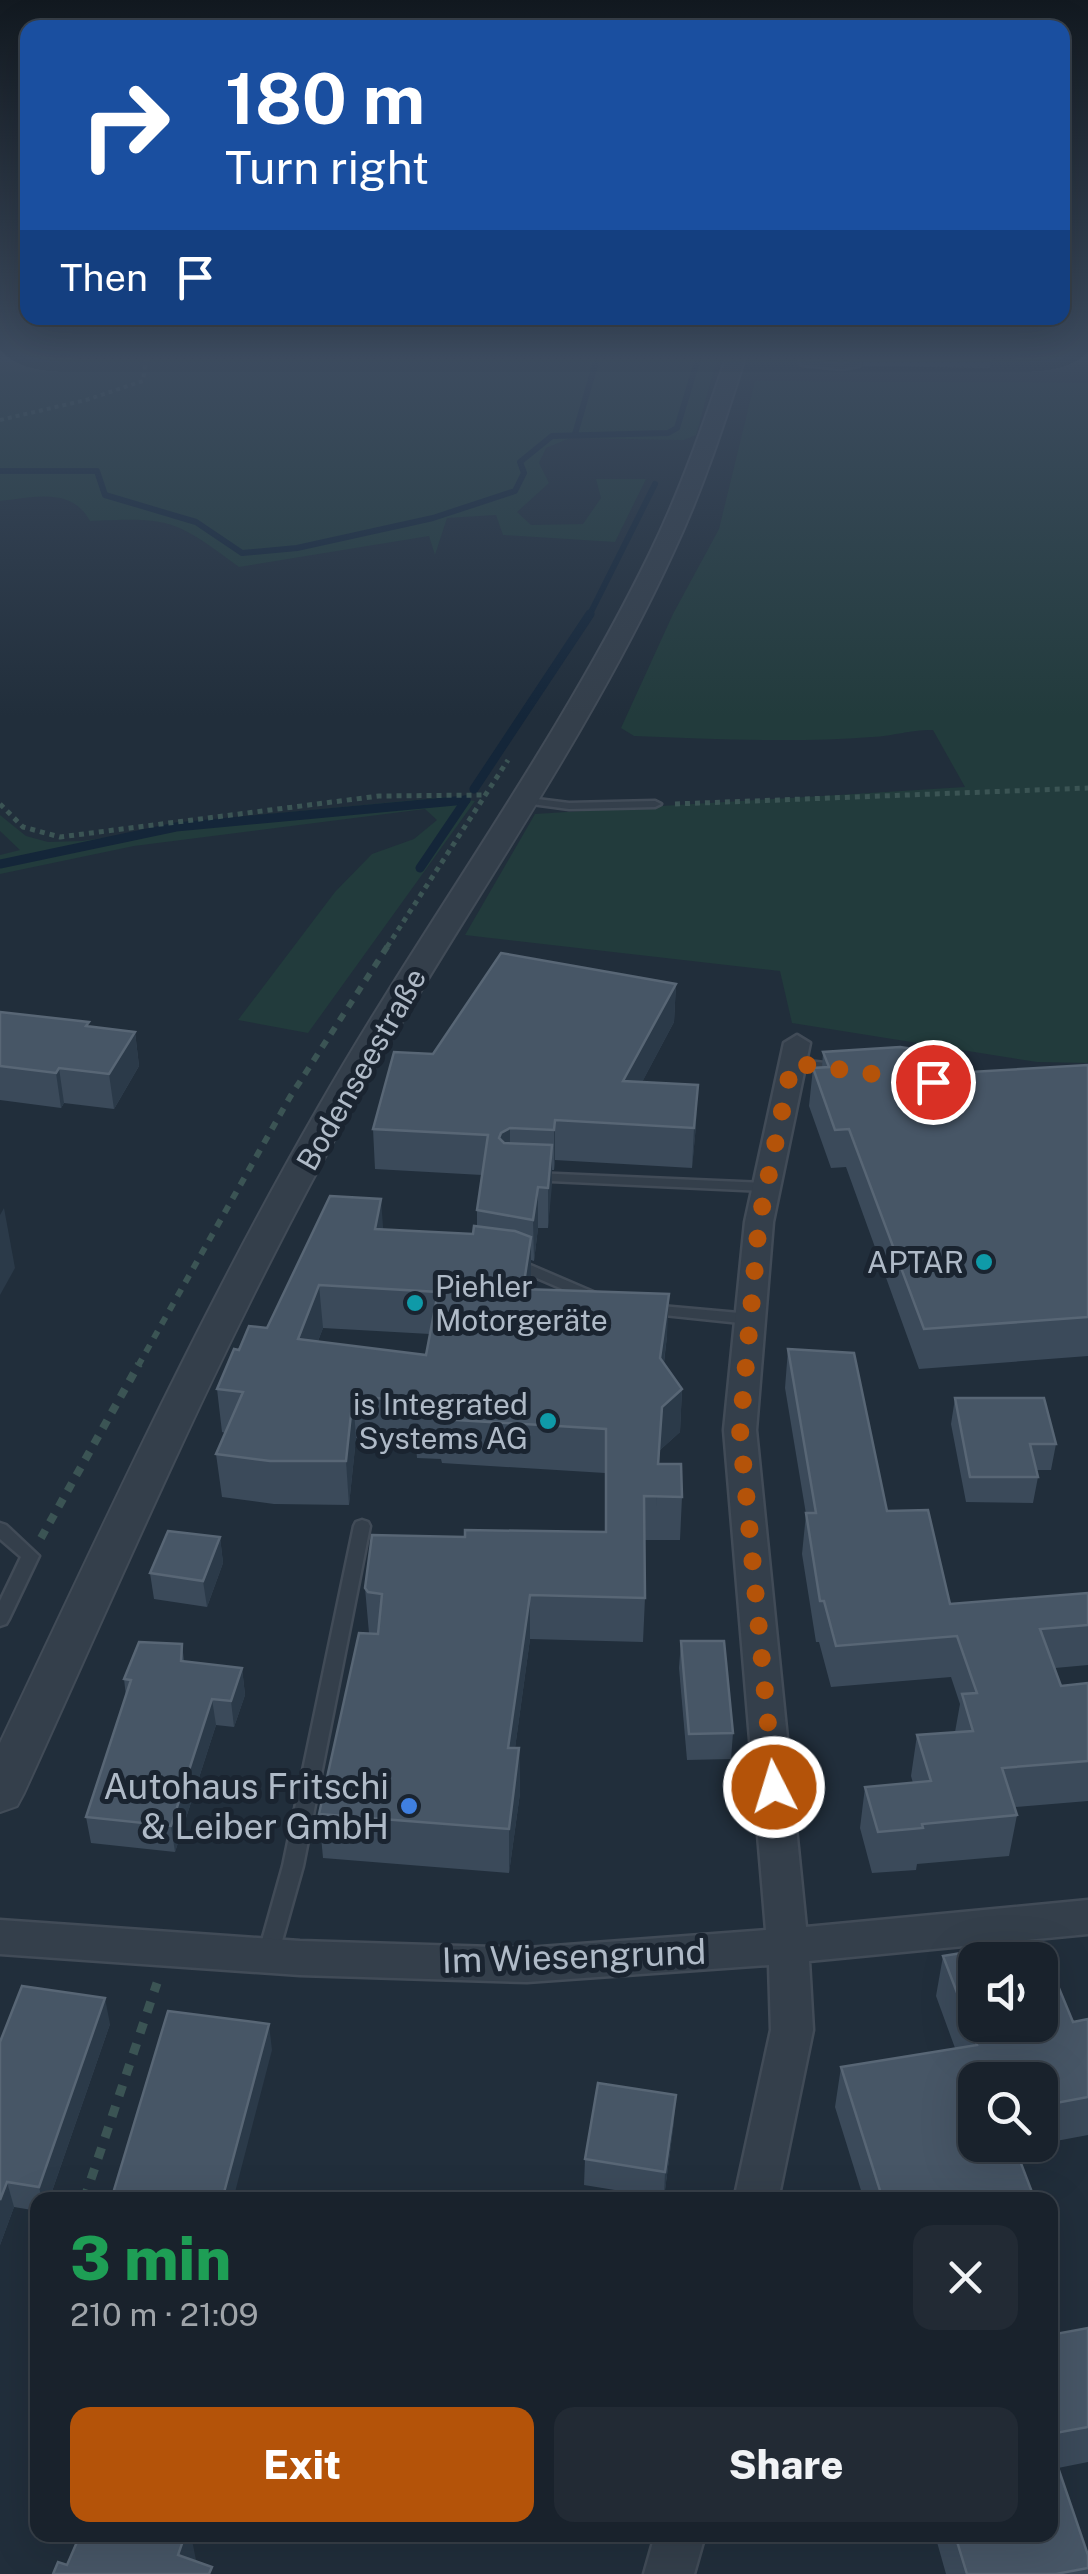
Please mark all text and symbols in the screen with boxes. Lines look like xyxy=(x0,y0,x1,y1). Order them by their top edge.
text: 180 m xyxy=(225,57,425,140)
icon: right xyxy=(60,60,190,190)
text: Turn right xyxy=(225,141,429,194)
icon: arrive xyxy=(168,250,223,305)
text: Then xyxy=(60,255,148,300)
street label: Bodenseestraße xyxy=(289,962,433,1176)
pin xyxy=(891,1040,976,1125)
icon: arrive xyxy=(906,1055,961,1110)
place label: APTAR xyxy=(867,1244,964,1280)
marker: APTAR xyxy=(973,1251,995,1273)
place label: Piehler Motorgeräte xyxy=(435,1268,608,1338)
marker: Piehler Motorgeräte xyxy=(404,1292,426,1314)
place label: is Integrated Systems AG xyxy=(353,1386,528,1456)
marker: is Integrated Systems AG xyxy=(537,1410,559,1432)
position arrow xyxy=(722,1735,826,1839)
place label: Autohaus Fritschi & Leiber GmbH xyxy=(103,1766,389,1847)
marker: Autohaus Fritschi & Leiber GmbH xyxy=(398,1795,420,1817)
street label: Im Wiesengrund xyxy=(441,1931,707,1981)
map controls xyxy=(958,1942,1058,2162)
button: sound xyxy=(958,1942,1058,2042)
button: search xyxy=(958,2062,1058,2162)
text: 3 min xyxy=(70,2223,231,2294)
button: close xyxy=(913,2225,1018,2330)
text: 210 m · 21:09 xyxy=(70,2296,259,2333)
button: Exit xyxy=(70,2407,534,2522)
button: Share xyxy=(554,2407,1018,2522)

